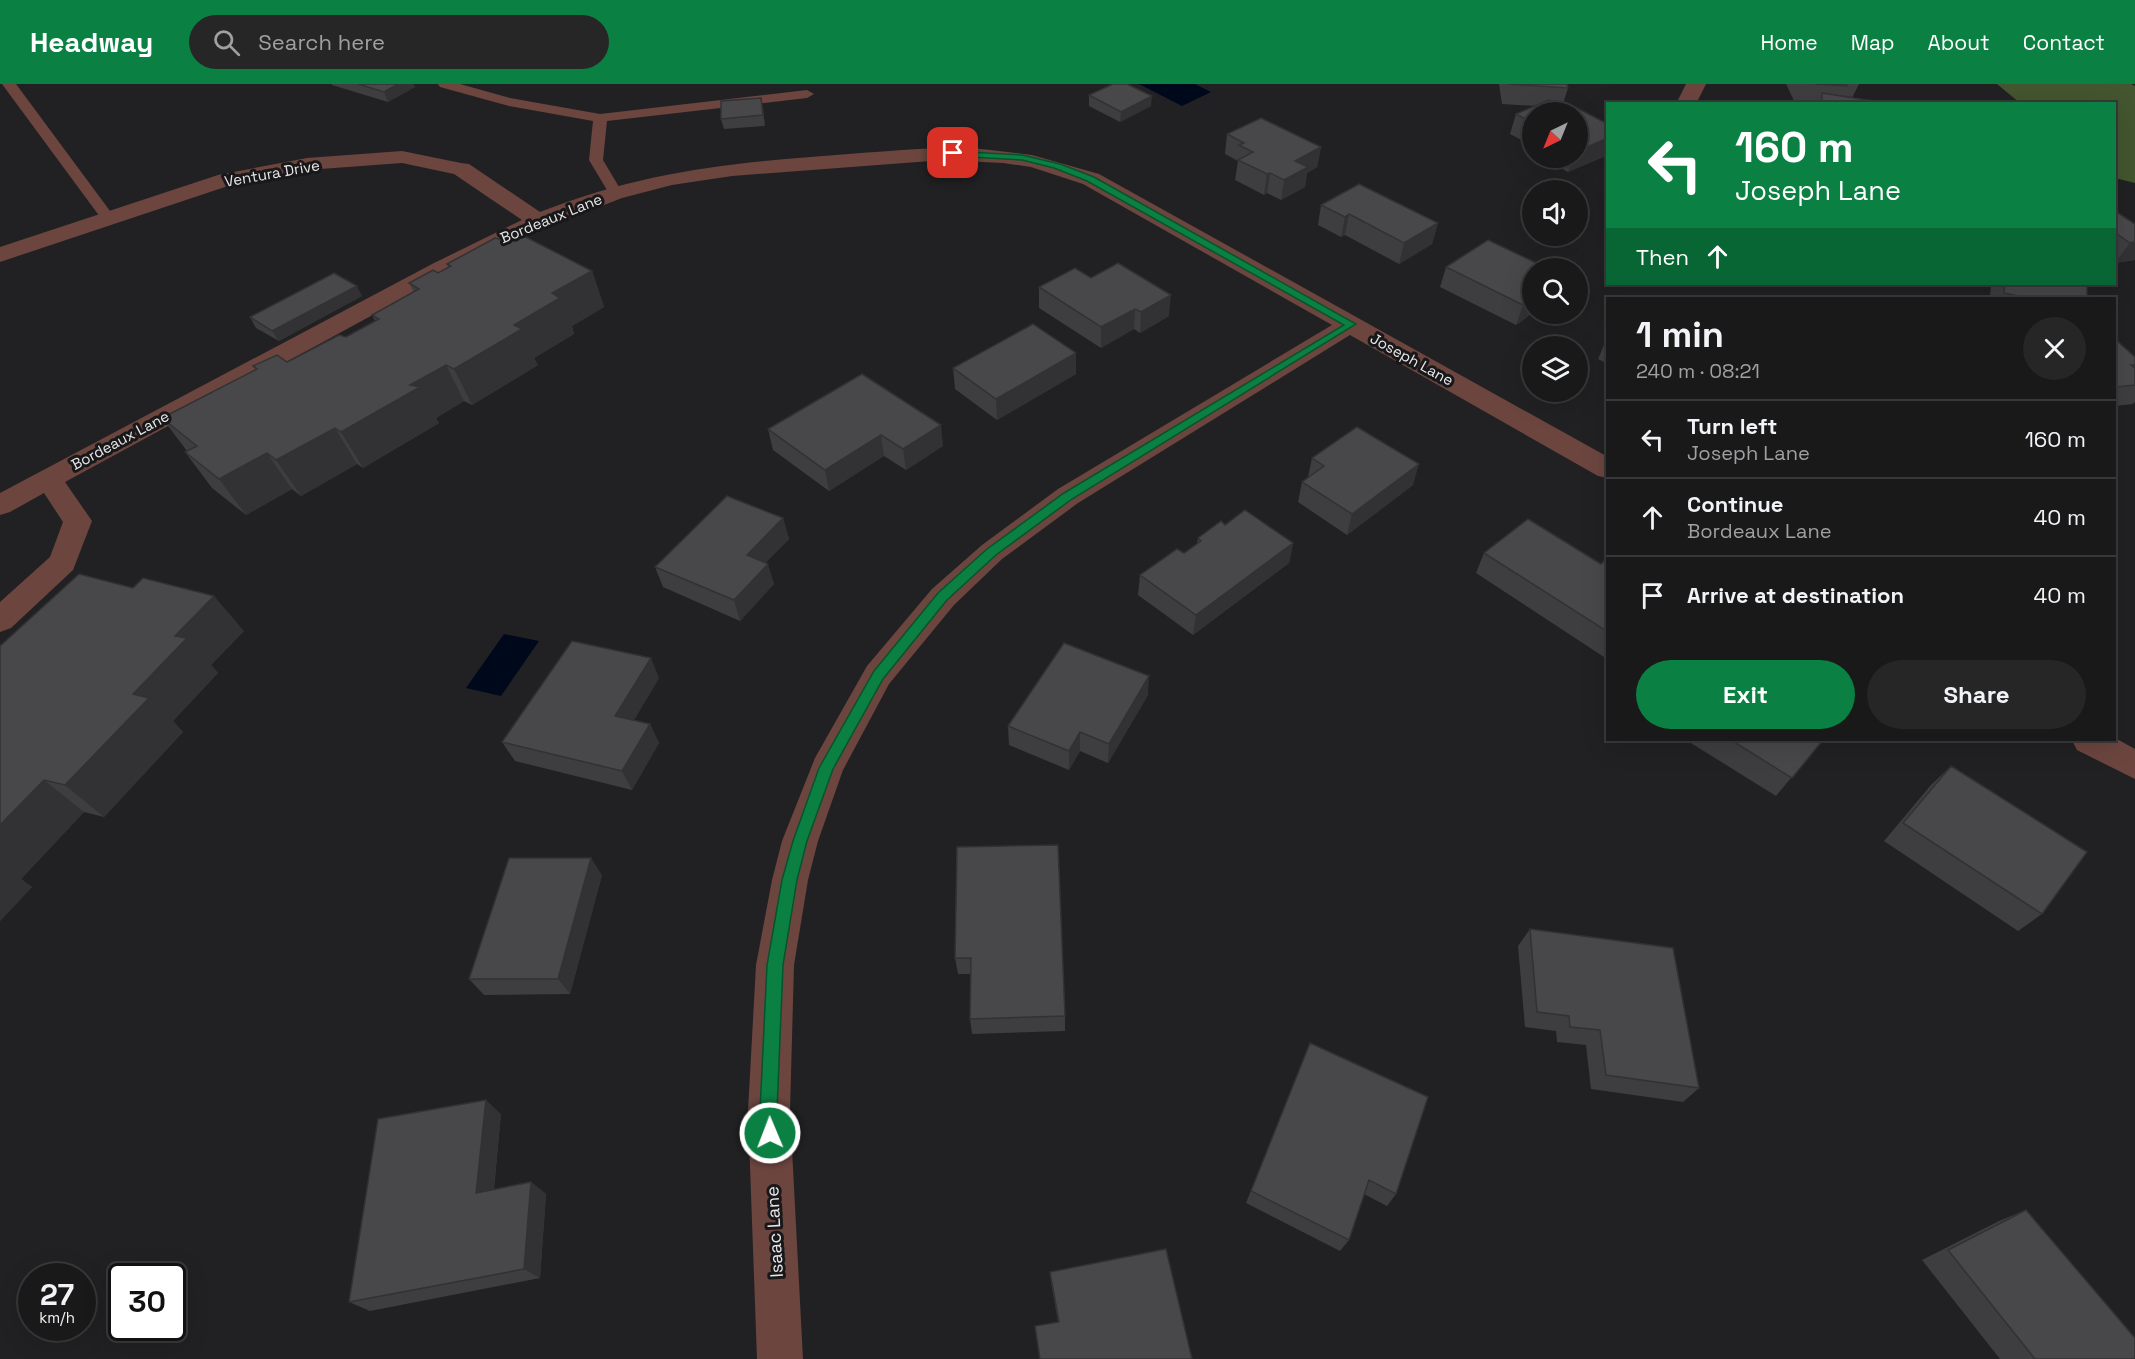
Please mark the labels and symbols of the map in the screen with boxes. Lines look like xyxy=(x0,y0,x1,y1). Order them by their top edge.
north arrow xyxy=(1522,102,1588,168)
pin xyxy=(927,127,978,178)
street label: Ventura Drive xyxy=(223,155,321,191)
street label: Bordeaux Lane xyxy=(497,189,605,247)
street label: Joseph Lane xyxy=(1367,328,1457,390)
street label: Bordeaux Lane xyxy=(68,406,172,474)
position arrow xyxy=(738,1101,802,1165)
street label: Isaac Lane xyxy=(760,1186,788,1278)
speed limit sign: 30 xyxy=(108,1263,186,1341)

